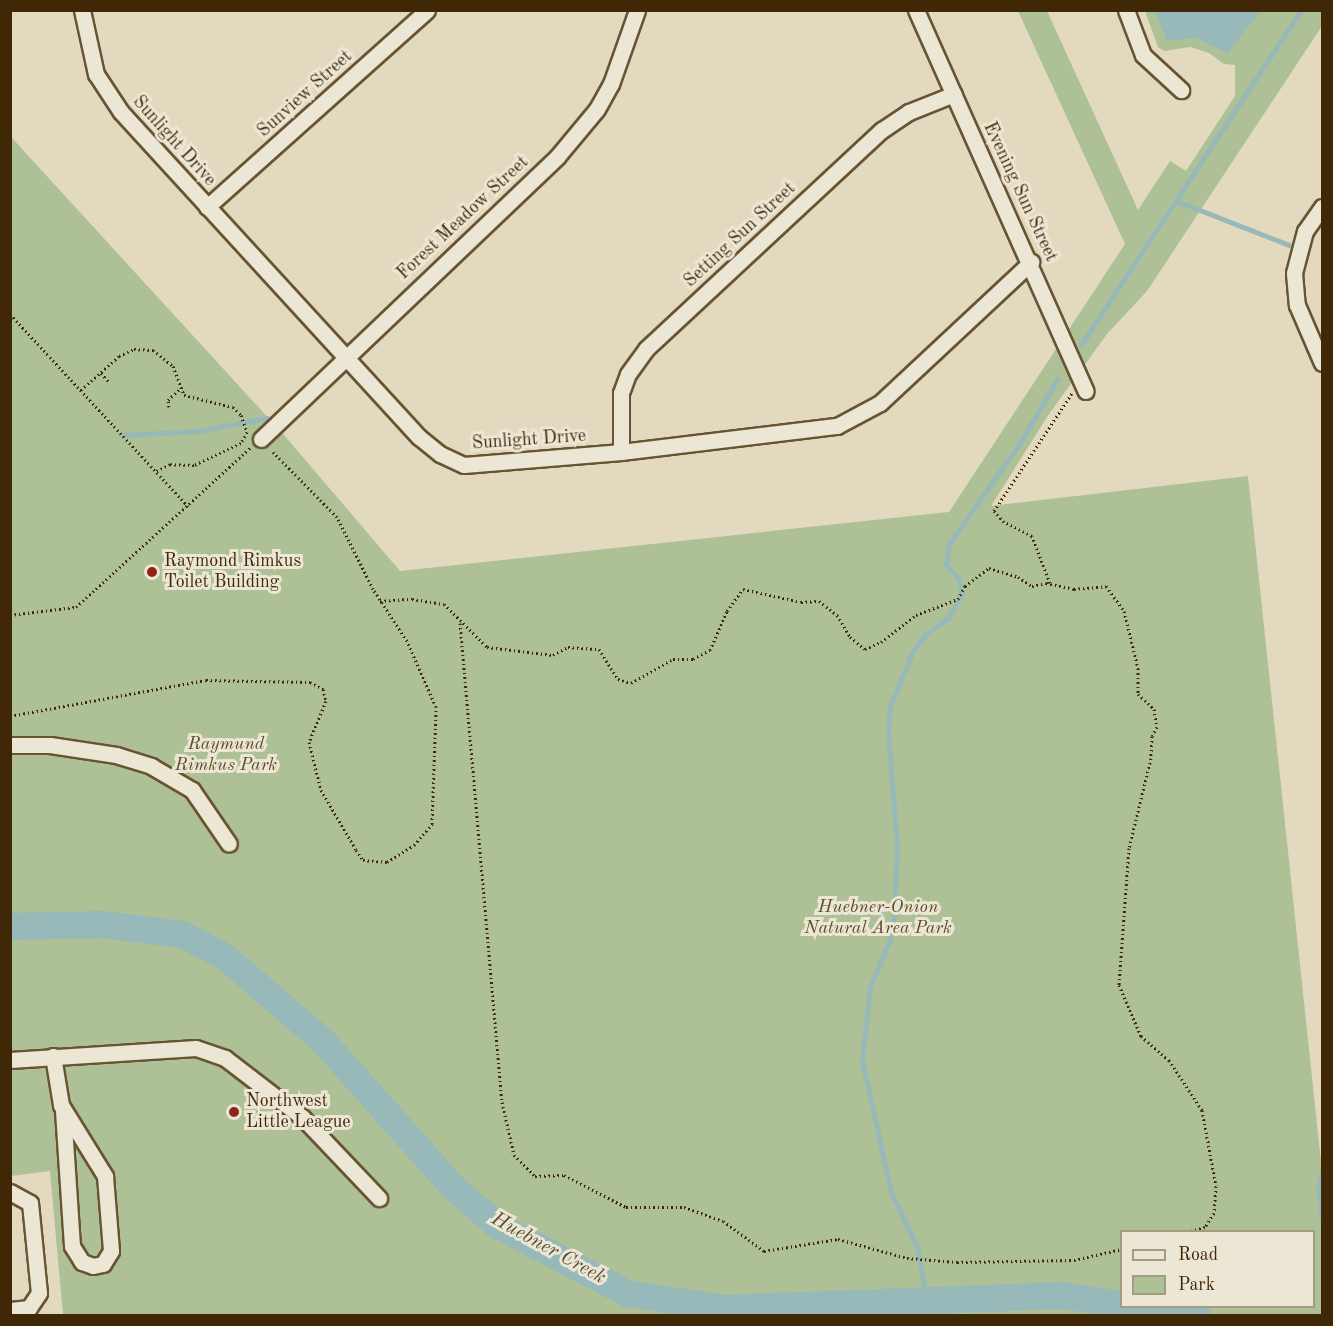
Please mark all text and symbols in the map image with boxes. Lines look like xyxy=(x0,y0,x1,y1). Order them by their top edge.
street label: Sunview Street xyxy=(253,46,357,142)
street label: Sunlight Drive xyxy=(128,91,220,191)
street label: Evening Sun Street xyxy=(978,119,1062,265)
street label: Forest Meadow Street xyxy=(393,152,533,284)
street label: Setting Sun Street xyxy=(680,178,800,292)
street label: Sunlight Drive xyxy=(471,425,587,455)
place label: Raymond Rimkus Toilet Building xyxy=(164,551,301,594)
marker: Raymond Rimkus Toilet Building xyxy=(145,565,159,579)
park label: Raymund Rimkus Park xyxy=(175,734,277,777)
park label: Huebner-Onion Natural Area Park xyxy=(804,897,952,940)
place label: Northwest Little League xyxy=(246,1091,351,1134)
marker: Northwest Little League xyxy=(227,1105,241,1119)
water label: Huebner Creek xyxy=(487,1208,609,1290)
legend xyxy=(1120,1230,1315,1308)
text: Road xyxy=(1178,1246,1218,1264)
text: Park xyxy=(1178,1276,1215,1294)

